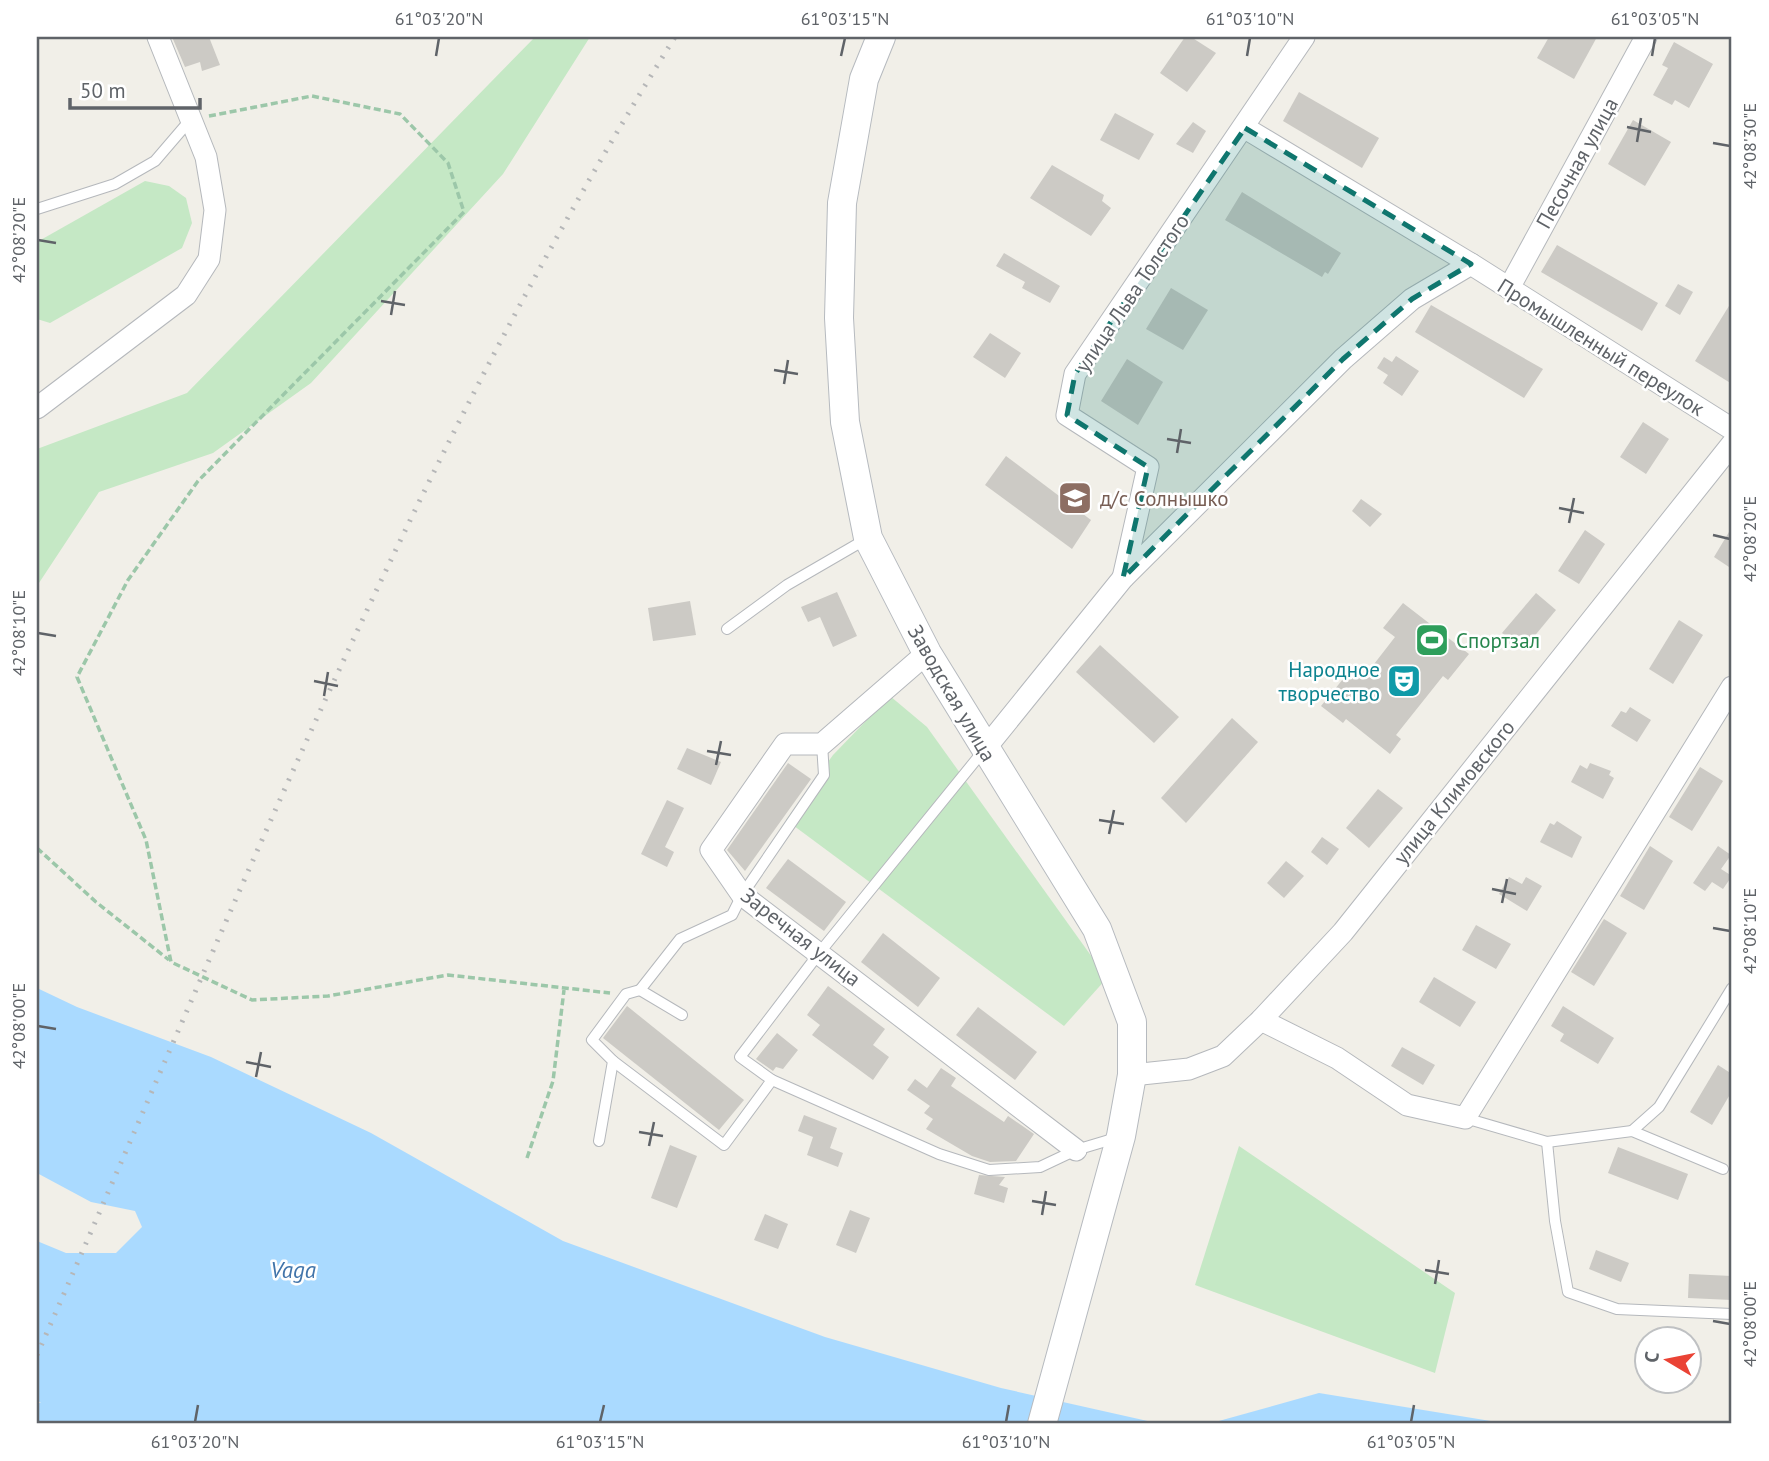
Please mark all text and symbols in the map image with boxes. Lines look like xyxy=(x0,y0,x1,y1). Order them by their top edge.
text: 61°03'20"N xyxy=(395,7,483,30)
text: 61°03'15"N xyxy=(801,7,889,30)
text: 61°03'10"N xyxy=(1206,7,1294,30)
text: 61°03'05"N xyxy=(1611,7,1699,30)
scale bar xyxy=(70,66,200,110)
text: 50 m xyxy=(80,77,126,104)
street label: Песочная улица xyxy=(1530,93,1624,233)
text: 42°08'30"E xyxy=(1738,103,1761,189)
text: 42°08'20"E xyxy=(7,197,30,283)
street label: улица Льва Толстого xyxy=(1069,209,1195,377)
street label: Промышленный переулок xyxy=(1492,272,1710,422)
school or university icon: д/с Солнышко xyxy=(1056,479,1094,517)
place label: д/с Солнышко xyxy=(1100,485,1229,512)
text: 42°08'20"E xyxy=(1738,496,1761,582)
text: 42°08'10"E xyxy=(7,590,30,676)
street label: Заводская улица xyxy=(902,620,1002,766)
sports icon: Спортзал xyxy=(1413,621,1451,659)
place label: Спортзал xyxy=(1456,627,1540,654)
place label: Народное творчество xyxy=(1279,656,1380,707)
theatre icon: Народное творчество xyxy=(1385,662,1423,700)
street label: улица Климовского xyxy=(1387,714,1521,870)
street label: Заречная улица xyxy=(736,882,866,992)
text: 42°08'10"E xyxy=(1738,888,1761,974)
text: 42°08'00"E xyxy=(7,983,30,1069)
water label: Vaga xyxy=(270,1255,316,1284)
text: 42°08'00"E xyxy=(1738,1281,1761,1367)
north arrow xyxy=(1632,1324,1702,1394)
text: С xyxy=(1639,1349,1664,1364)
text: 61°03'20"N xyxy=(151,1430,239,1453)
text: 61°03'15"N xyxy=(556,1430,644,1453)
text: 61°03'10"N xyxy=(962,1430,1050,1453)
text: 61°03'05"N xyxy=(1367,1430,1455,1453)

